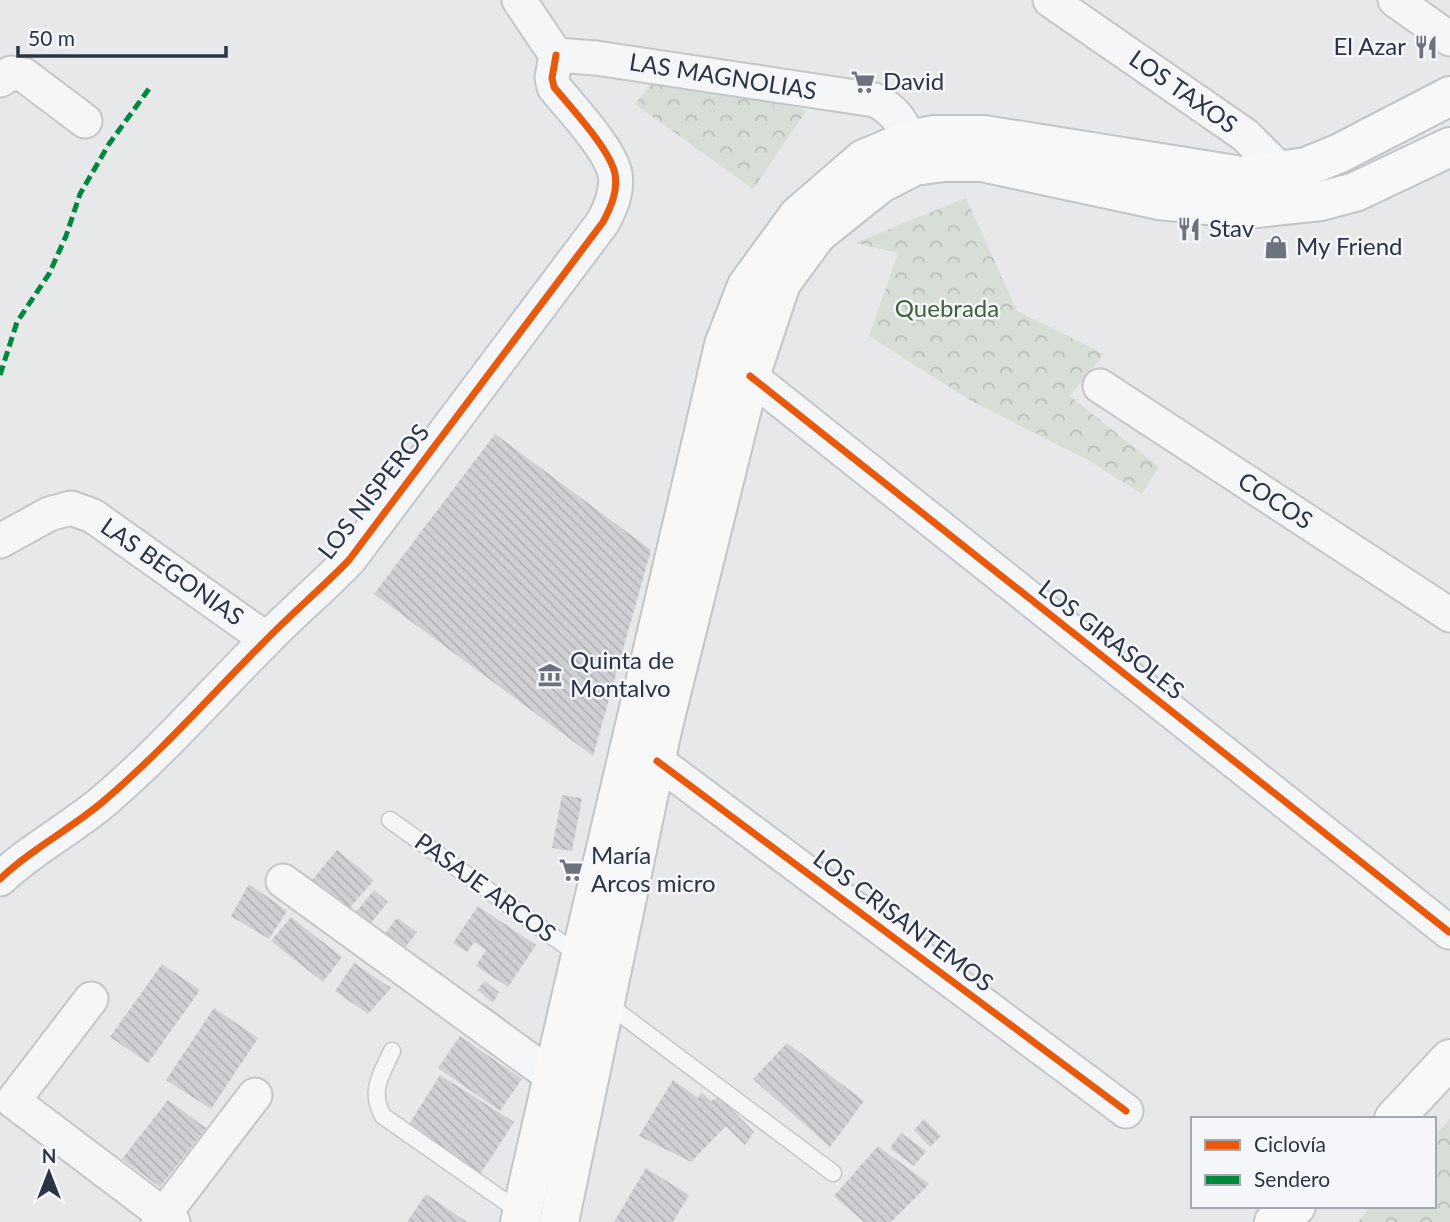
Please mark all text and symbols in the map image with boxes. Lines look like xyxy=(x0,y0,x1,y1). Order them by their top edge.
scale bar xyxy=(18,14,226,58)
text: 50 m xyxy=(28,25,75,50)
place label: El Azar xyxy=(1333,31,1406,60)
restaurant icon: El Azar xyxy=(1412,33,1440,61)
street label: LOS TAXOS xyxy=(1124,43,1243,139)
street label: LAS MAGNOLIAS xyxy=(628,46,819,105)
place label: David xyxy=(883,66,944,95)
supermarket icon: David xyxy=(849,68,877,96)
place label: Stav xyxy=(1209,213,1255,242)
restaurant icon: Stav xyxy=(1175,215,1203,243)
place label: My Friend xyxy=(1296,231,1402,260)
shop icon: My Friend xyxy=(1262,233,1290,261)
park label: Quebrada xyxy=(895,293,999,322)
street label: LOS NISPEROS xyxy=(311,418,435,564)
street label: COCOS xyxy=(1233,465,1318,534)
street label: LAS BEGONIAS xyxy=(96,511,250,631)
street label: LOS GIRASOLES xyxy=(1033,573,1191,705)
place label: Quinta de Montalvo xyxy=(570,645,674,702)
museum icon: Quinta de Montalvo xyxy=(536,661,564,689)
street label: PASAJE ARCOS xyxy=(410,826,562,948)
place label: María Arcos micro xyxy=(591,840,716,897)
street label: LOS CRISANTEMOS xyxy=(808,843,999,997)
supermarket icon: María Arcos micro xyxy=(557,856,585,884)
legend xyxy=(1191,1117,1436,1208)
text: Ciclovía xyxy=(1254,1131,1326,1156)
north arrow xyxy=(14,1138,84,1208)
text: N xyxy=(42,1144,56,1167)
text: Sendero xyxy=(1254,1166,1330,1191)

